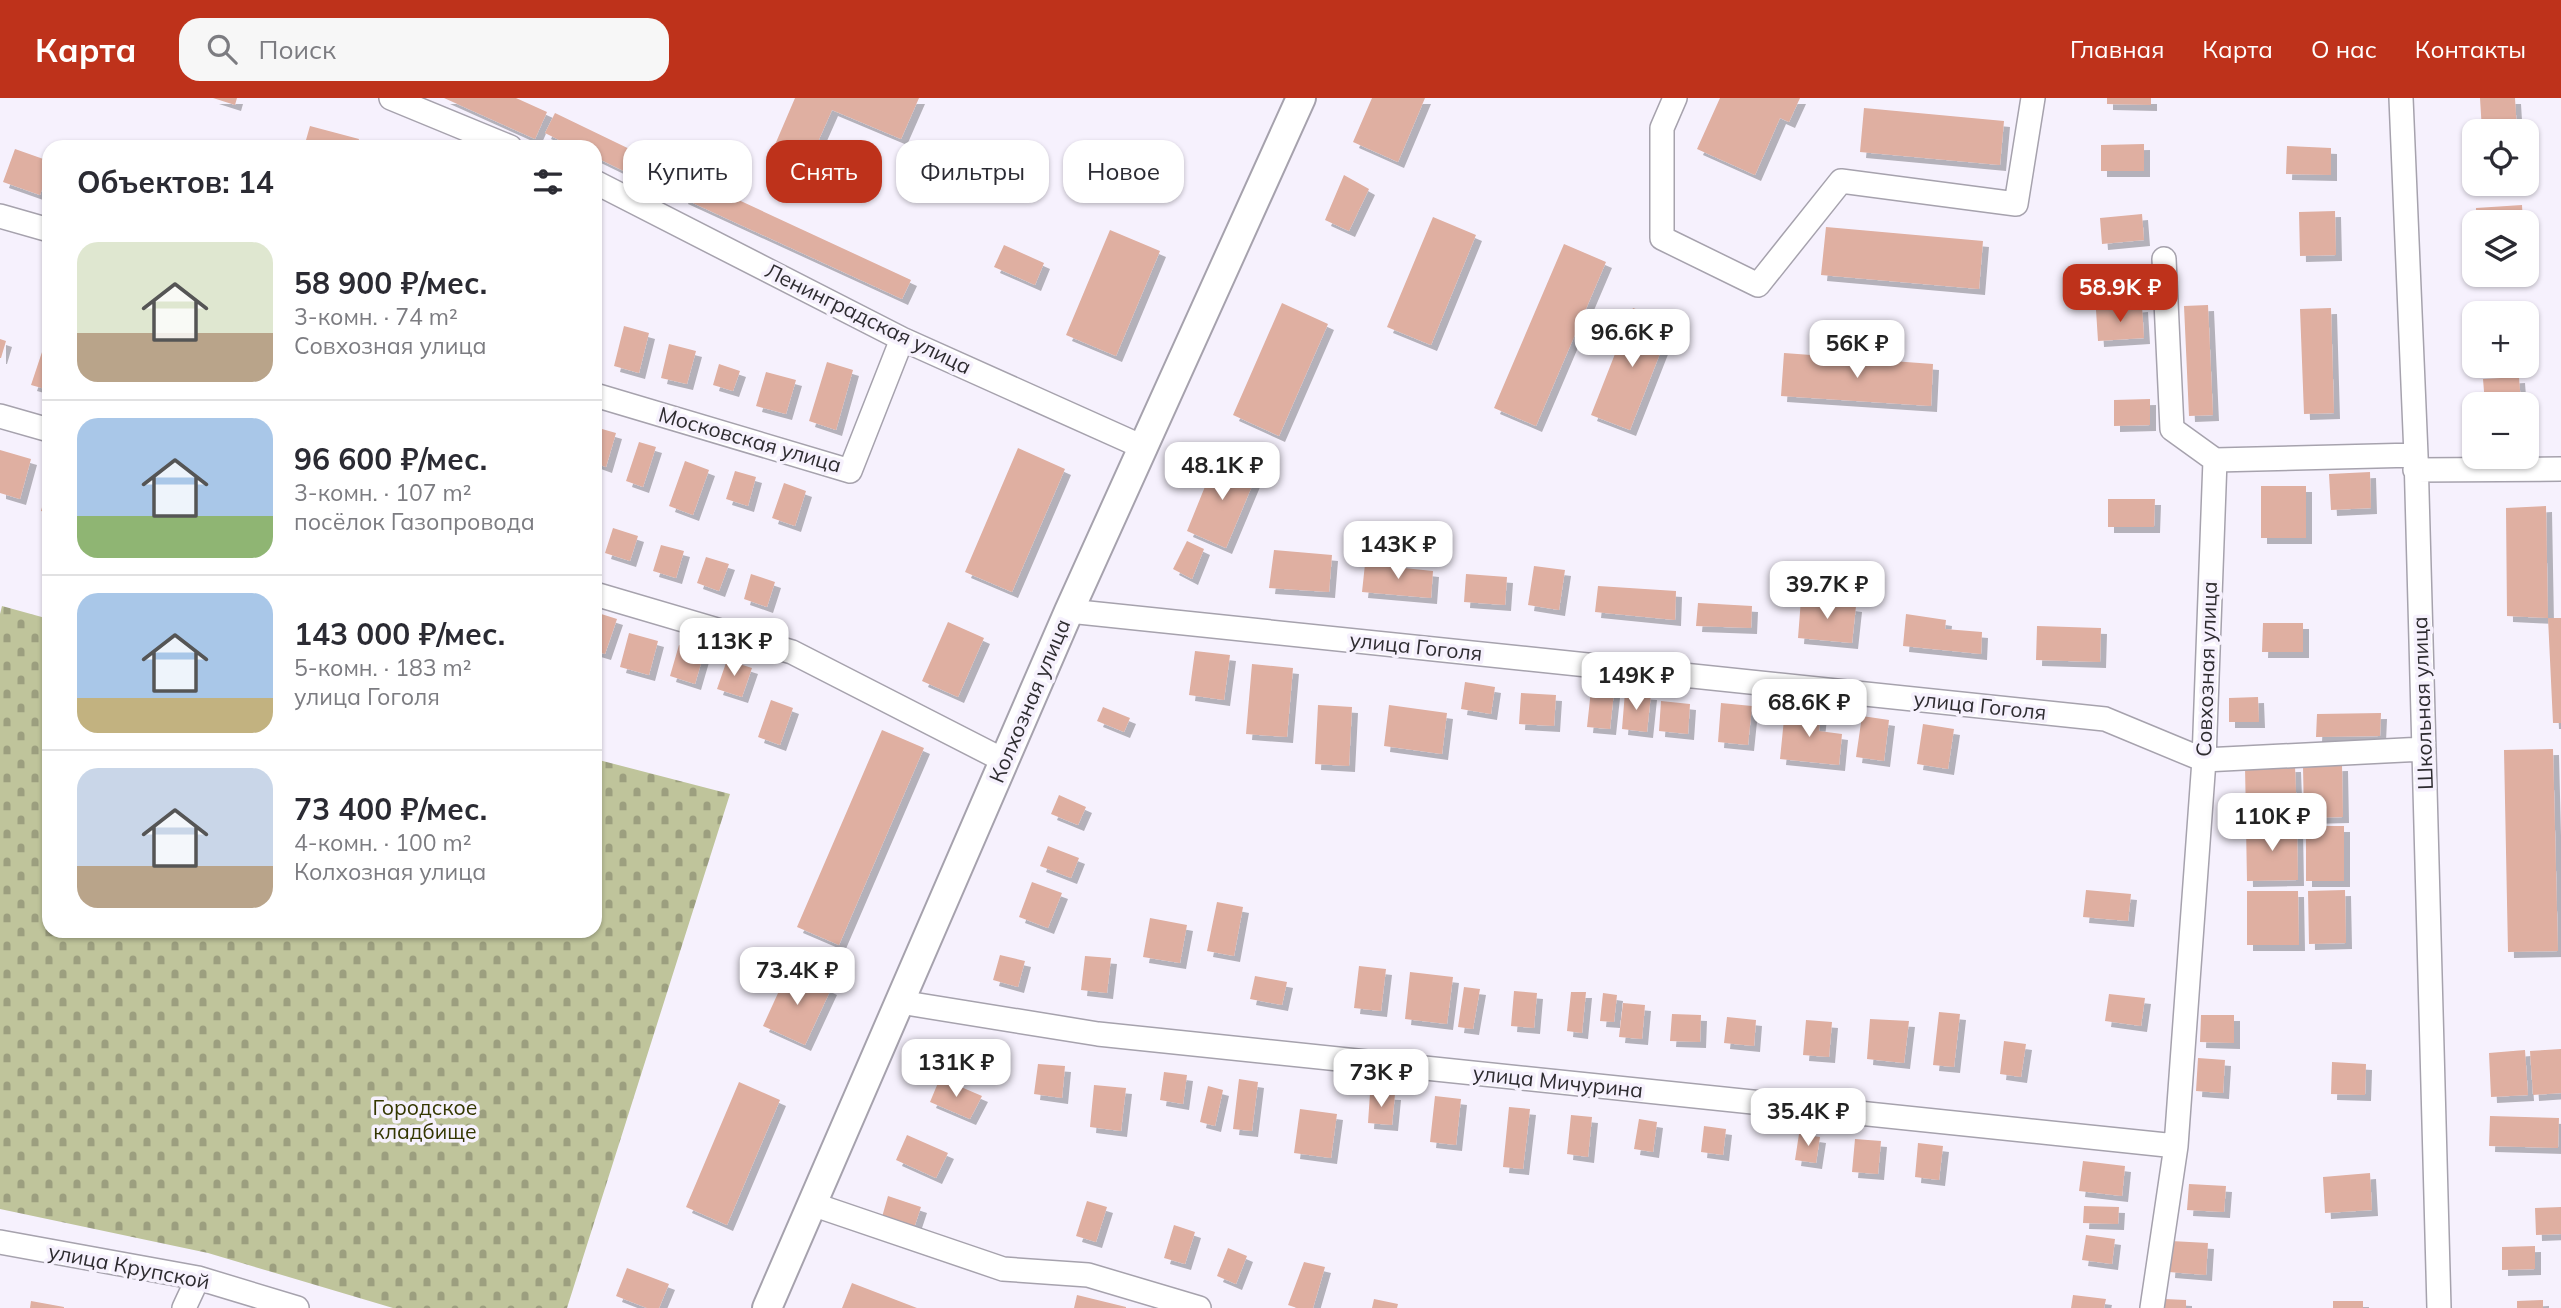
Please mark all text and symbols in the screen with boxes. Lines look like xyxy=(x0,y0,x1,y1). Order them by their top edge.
search box xyxy=(179,18,669,81)
text: Карта xyxy=(35,29,137,70)
icon: search xyxy=(203,30,241,68)
text: Поиск xyxy=(259,33,336,66)
text: Главная xyxy=(2070,34,2164,64)
text: Карта xyxy=(2202,34,2273,64)
text: О нас xyxy=(2311,34,2377,64)
text: Контакты xyxy=(2415,34,2526,64)
map controls xyxy=(2462,119,2539,469)
button: locate xyxy=(2462,119,2539,196)
chip: Купить xyxy=(623,140,752,203)
chip: Снять xyxy=(766,140,882,203)
chip: Фильтры xyxy=(896,140,1049,203)
chip: Новое xyxy=(1063,140,1184,203)
text: Объектов: 14 xyxy=(77,163,274,201)
icon: filters xyxy=(529,163,567,201)
button: layers xyxy=(2462,210,2539,287)
street label: Ленинградская улица xyxy=(761,257,976,379)
text: 58 900 ₽/мес. xyxy=(294,264,487,302)
pin: 58.9K ₽ xyxy=(2055,264,2185,324)
icon: home xyxy=(133,270,217,354)
text: 58.9K ₽ xyxy=(2079,272,2161,301)
button: + xyxy=(2462,301,2539,378)
text: 3-комн. · 74 m² xyxy=(294,302,458,331)
pin: 96.6K ₽ xyxy=(1567,310,1697,369)
text: 96.6K ₽ xyxy=(1591,317,1673,346)
pin: 56K ₽ xyxy=(1808,320,1906,380)
text: 56K ₽ xyxy=(1825,328,1889,357)
text: Совхозная улица xyxy=(294,331,486,360)
button: − xyxy=(2462,392,2539,469)
street label: Московская улица xyxy=(656,400,845,478)
text: 96 600 ₽/мес. xyxy=(294,440,487,478)
pin: 48.1K ₽ xyxy=(1157,442,1287,502)
icon: home xyxy=(133,446,217,530)
text: 48.1K ₽ xyxy=(1181,450,1263,479)
text: 3-комн. · 107 m² xyxy=(294,478,472,507)
text: посёлок Газопровода xyxy=(294,507,535,536)
pin: 143K ₽ xyxy=(1341,522,1455,581)
text: 143K ₽ xyxy=(1360,529,1436,558)
pin: 39.7K ₽ xyxy=(1762,561,1892,621)
text: 39.7K ₽ xyxy=(1786,569,1868,598)
street label: Совхозная улица xyxy=(2190,581,2222,757)
text: 143 000 ₽/мес. xyxy=(294,615,505,653)
street label: Колхозная улица xyxy=(983,615,1075,787)
street label: Школьная улица xyxy=(2406,616,2438,790)
pin: 113K ₽ xyxy=(677,618,791,678)
icon: home xyxy=(133,621,217,705)
text: 113K ₽ xyxy=(696,626,772,655)
street label: улица Гоголя xyxy=(1348,626,1484,666)
pin: 149K ₽ xyxy=(1579,652,1693,712)
text: 5-комн. · 183 m² xyxy=(294,653,472,682)
text: 149K ₽ xyxy=(1598,660,1674,689)
pin: 68.6K ₽ xyxy=(1744,680,1874,739)
text: улица Гоголя xyxy=(294,682,440,711)
street label: улица Гоголя xyxy=(1912,685,2048,725)
text: 68.6K ₽ xyxy=(1768,687,1850,716)
text: 73 400 ₽/мес. xyxy=(294,790,487,828)
pin: 110K ₽ xyxy=(2215,794,2329,853)
icon: home xyxy=(133,796,217,880)
text: 110K ₽ xyxy=(2234,801,2310,830)
text: 4-комн. · 100 m² xyxy=(294,828,472,857)
text: Колхозная улица xyxy=(294,857,486,886)
pin: 73.4K ₽ xyxy=(732,948,862,1007)
text: 73.4K ₽ xyxy=(756,955,838,984)
pin: 131K ₽ xyxy=(899,1040,1013,1099)
text: 131K ₽ xyxy=(918,1047,994,1076)
pin: 73K ₽ xyxy=(1332,1049,1430,1109)
text: 73K ₽ xyxy=(1349,1057,1413,1086)
street label: улица Мичурина xyxy=(1472,1059,1645,1103)
pin: 35.4K ₽ xyxy=(1743,1088,1873,1148)
park label: Городское кладбище xyxy=(373,1094,477,1144)
text: 35.4K ₽ xyxy=(1767,1096,1849,1125)
street label: улица Крупской xyxy=(46,1238,212,1294)

